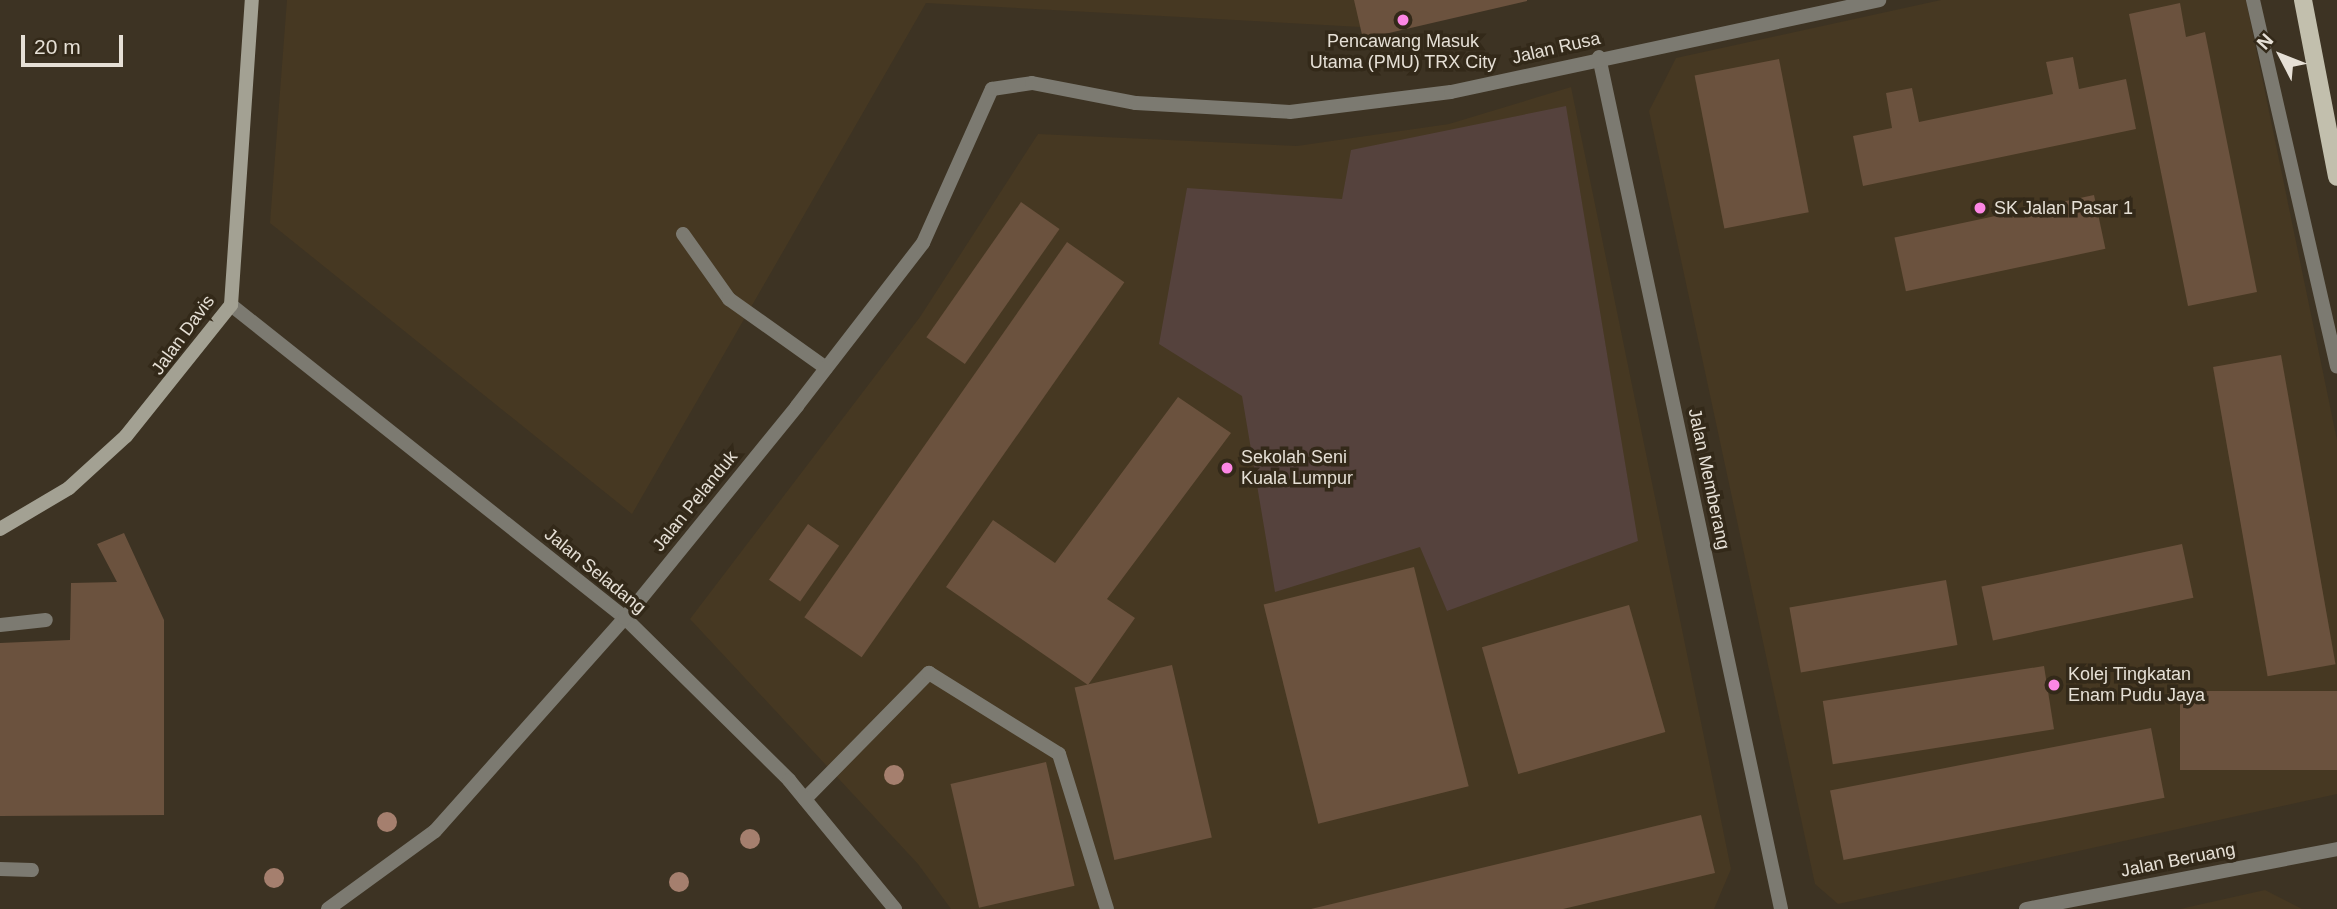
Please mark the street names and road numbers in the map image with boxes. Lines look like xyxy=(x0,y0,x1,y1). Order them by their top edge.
street label: Jalan Rusa xyxy=(1510,27,1602,69)
street label: Jalan Davis xyxy=(147,291,219,379)
street label: Jalan Memberang xyxy=(1683,406,1735,552)
street label: Jalan Pelanduk xyxy=(648,446,742,556)
street label: Jalan Seladang xyxy=(540,524,650,618)
street label: Jalan Beruang xyxy=(2119,838,2237,882)

